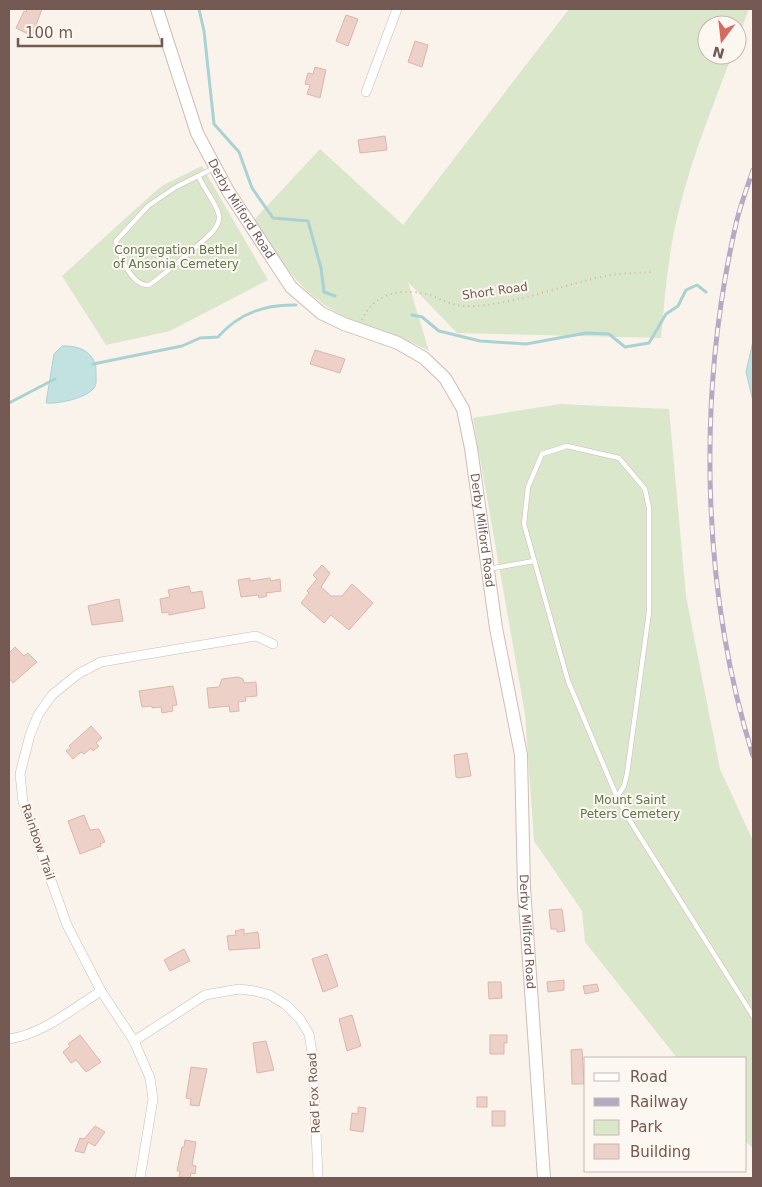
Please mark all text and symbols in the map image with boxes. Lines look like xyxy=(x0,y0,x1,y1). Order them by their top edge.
scale bar xyxy=(18,15,161,47)
north arrow xyxy=(697,15,747,65)
text: 100 m xyxy=(25,24,73,42)
text: N xyxy=(711,43,726,62)
street label: Derby Milford Road xyxy=(205,156,277,261)
park label: Congregation Bethel of Ansonia Cemetery xyxy=(113,243,239,271)
street label: Short Road xyxy=(461,279,529,303)
street label: Derby Milford Road xyxy=(468,472,497,588)
park label: Mount Saint Peters Cemetery xyxy=(580,793,680,821)
street label: Rainbow Trail xyxy=(18,802,58,882)
street label: Derby Milford Road xyxy=(517,874,538,990)
street label: Red Fox Road xyxy=(305,1052,323,1134)
legend xyxy=(584,1057,747,1172)
text: Road xyxy=(630,1068,668,1086)
text: Railway xyxy=(630,1093,688,1111)
text: Park xyxy=(630,1118,663,1136)
text: Building xyxy=(630,1143,691,1161)

